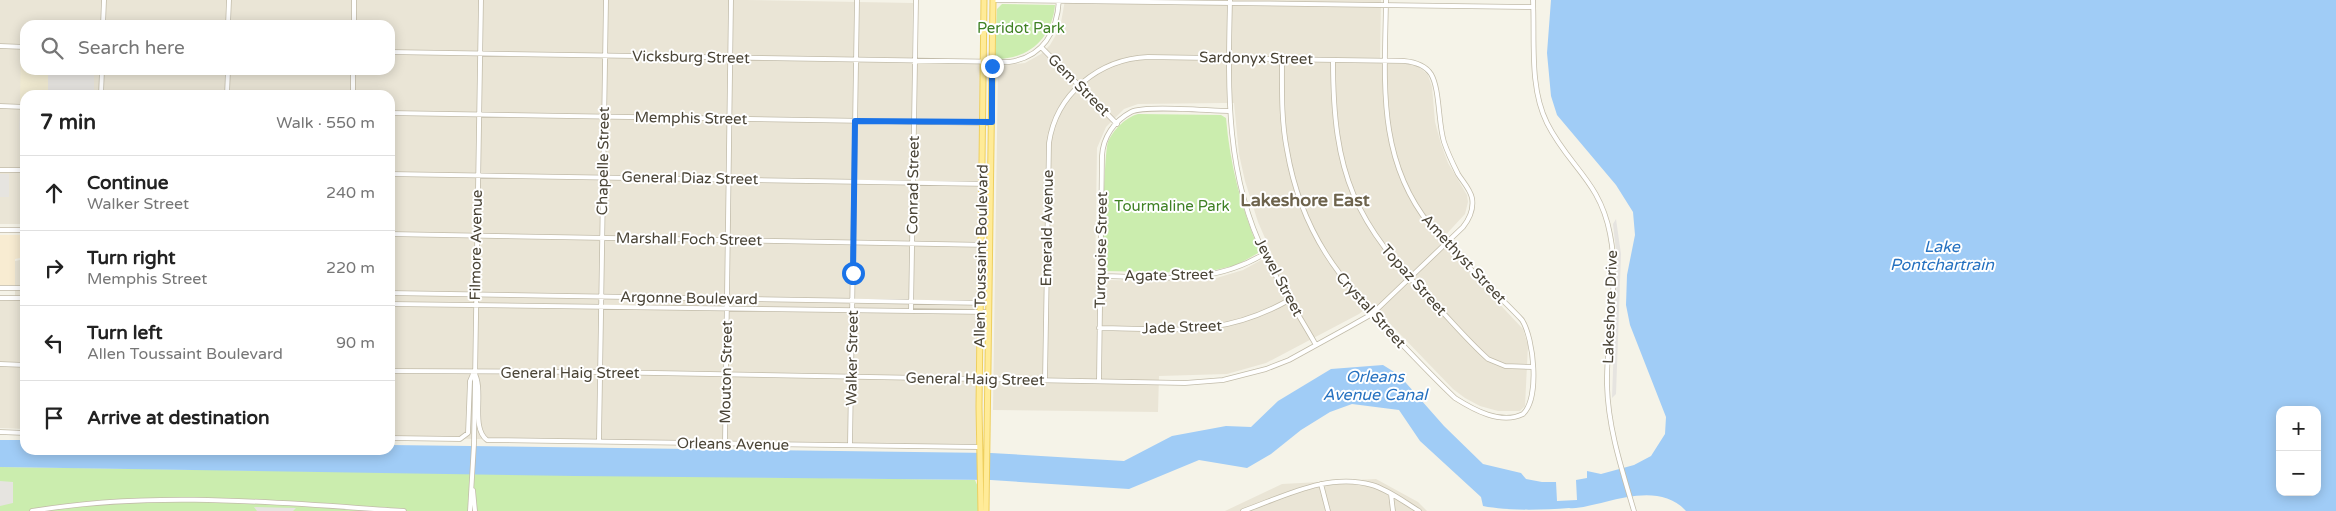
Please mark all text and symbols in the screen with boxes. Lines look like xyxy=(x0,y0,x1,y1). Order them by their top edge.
park label: Peridot Park xyxy=(977,19,1065,37)
search box xyxy=(20,20,395,75)
icon: search xyxy=(38,34,66,62)
text: Search here xyxy=(78,37,185,59)
street label: Vicksburg Street xyxy=(632,47,750,67)
street label: Sardonyx Street xyxy=(1199,48,1313,68)
street label: Gem Street xyxy=(1044,50,1114,120)
route end xyxy=(981,55,1004,78)
street label: Chapelle Street xyxy=(593,106,613,215)
street label: Memphis Street xyxy=(634,108,748,128)
text: 7 min xyxy=(40,110,96,135)
text: Walk · 550 m xyxy=(276,113,375,133)
street label: Conrad Street xyxy=(903,135,923,235)
street label: Allen Toussaint Boulevard xyxy=(970,164,992,348)
street label: General Diaz Street xyxy=(621,168,759,188)
street label: Emerald Avenue xyxy=(1037,170,1057,286)
text: Continue xyxy=(87,172,169,194)
icon: ahead xyxy=(40,179,68,207)
text: 240 m xyxy=(326,183,375,203)
street label: Filmore Avenue xyxy=(466,189,486,301)
district label: Lakeshore East xyxy=(1240,189,1370,211)
street label: Turquoise Street xyxy=(1091,191,1111,309)
text: Walker Street xyxy=(87,194,189,214)
park label: Tourmaline Park xyxy=(1114,197,1230,215)
street label: Amethyst Street xyxy=(1418,211,1510,308)
street label: Marshall Foch Street xyxy=(616,229,763,249)
street label: Jewel Street xyxy=(1251,235,1307,320)
water label: Lake Pontchartrain xyxy=(1890,237,1995,275)
street label: Topaz Street xyxy=(1377,241,1451,319)
text: Turn right xyxy=(87,247,175,269)
street label: Lakeshore Drive xyxy=(1599,250,1621,364)
icon: right xyxy=(40,254,68,282)
text: 220 m xyxy=(326,258,375,278)
route start xyxy=(842,262,865,285)
street label: Agate Street xyxy=(1124,265,1214,285)
street label: Crystal Street xyxy=(1332,268,1410,352)
text: Memphis Street xyxy=(87,269,207,289)
street label: Argonne Boulevard xyxy=(620,288,758,308)
street label: Walker Street xyxy=(842,310,862,406)
street label: Jade Street xyxy=(1142,317,1223,337)
street label: Mouton Street xyxy=(716,320,736,424)
text: Turn left xyxy=(87,322,163,344)
icon: left xyxy=(40,329,68,357)
text: 90 m xyxy=(336,333,375,353)
text: Allen Toussaint Boulevard xyxy=(87,344,283,364)
street label: General Haig Street xyxy=(500,364,640,382)
water label: Orleans Avenue Canal xyxy=(1323,367,1429,405)
street label: General Haig Street xyxy=(905,369,1045,389)
icon: arrive xyxy=(40,404,68,432)
map controls xyxy=(2276,406,2321,496)
button: + xyxy=(2276,406,2321,451)
text: Arrive at destination xyxy=(87,407,270,429)
street label: Orleans Avenue xyxy=(677,434,789,454)
button: − xyxy=(2276,451,2321,496)

